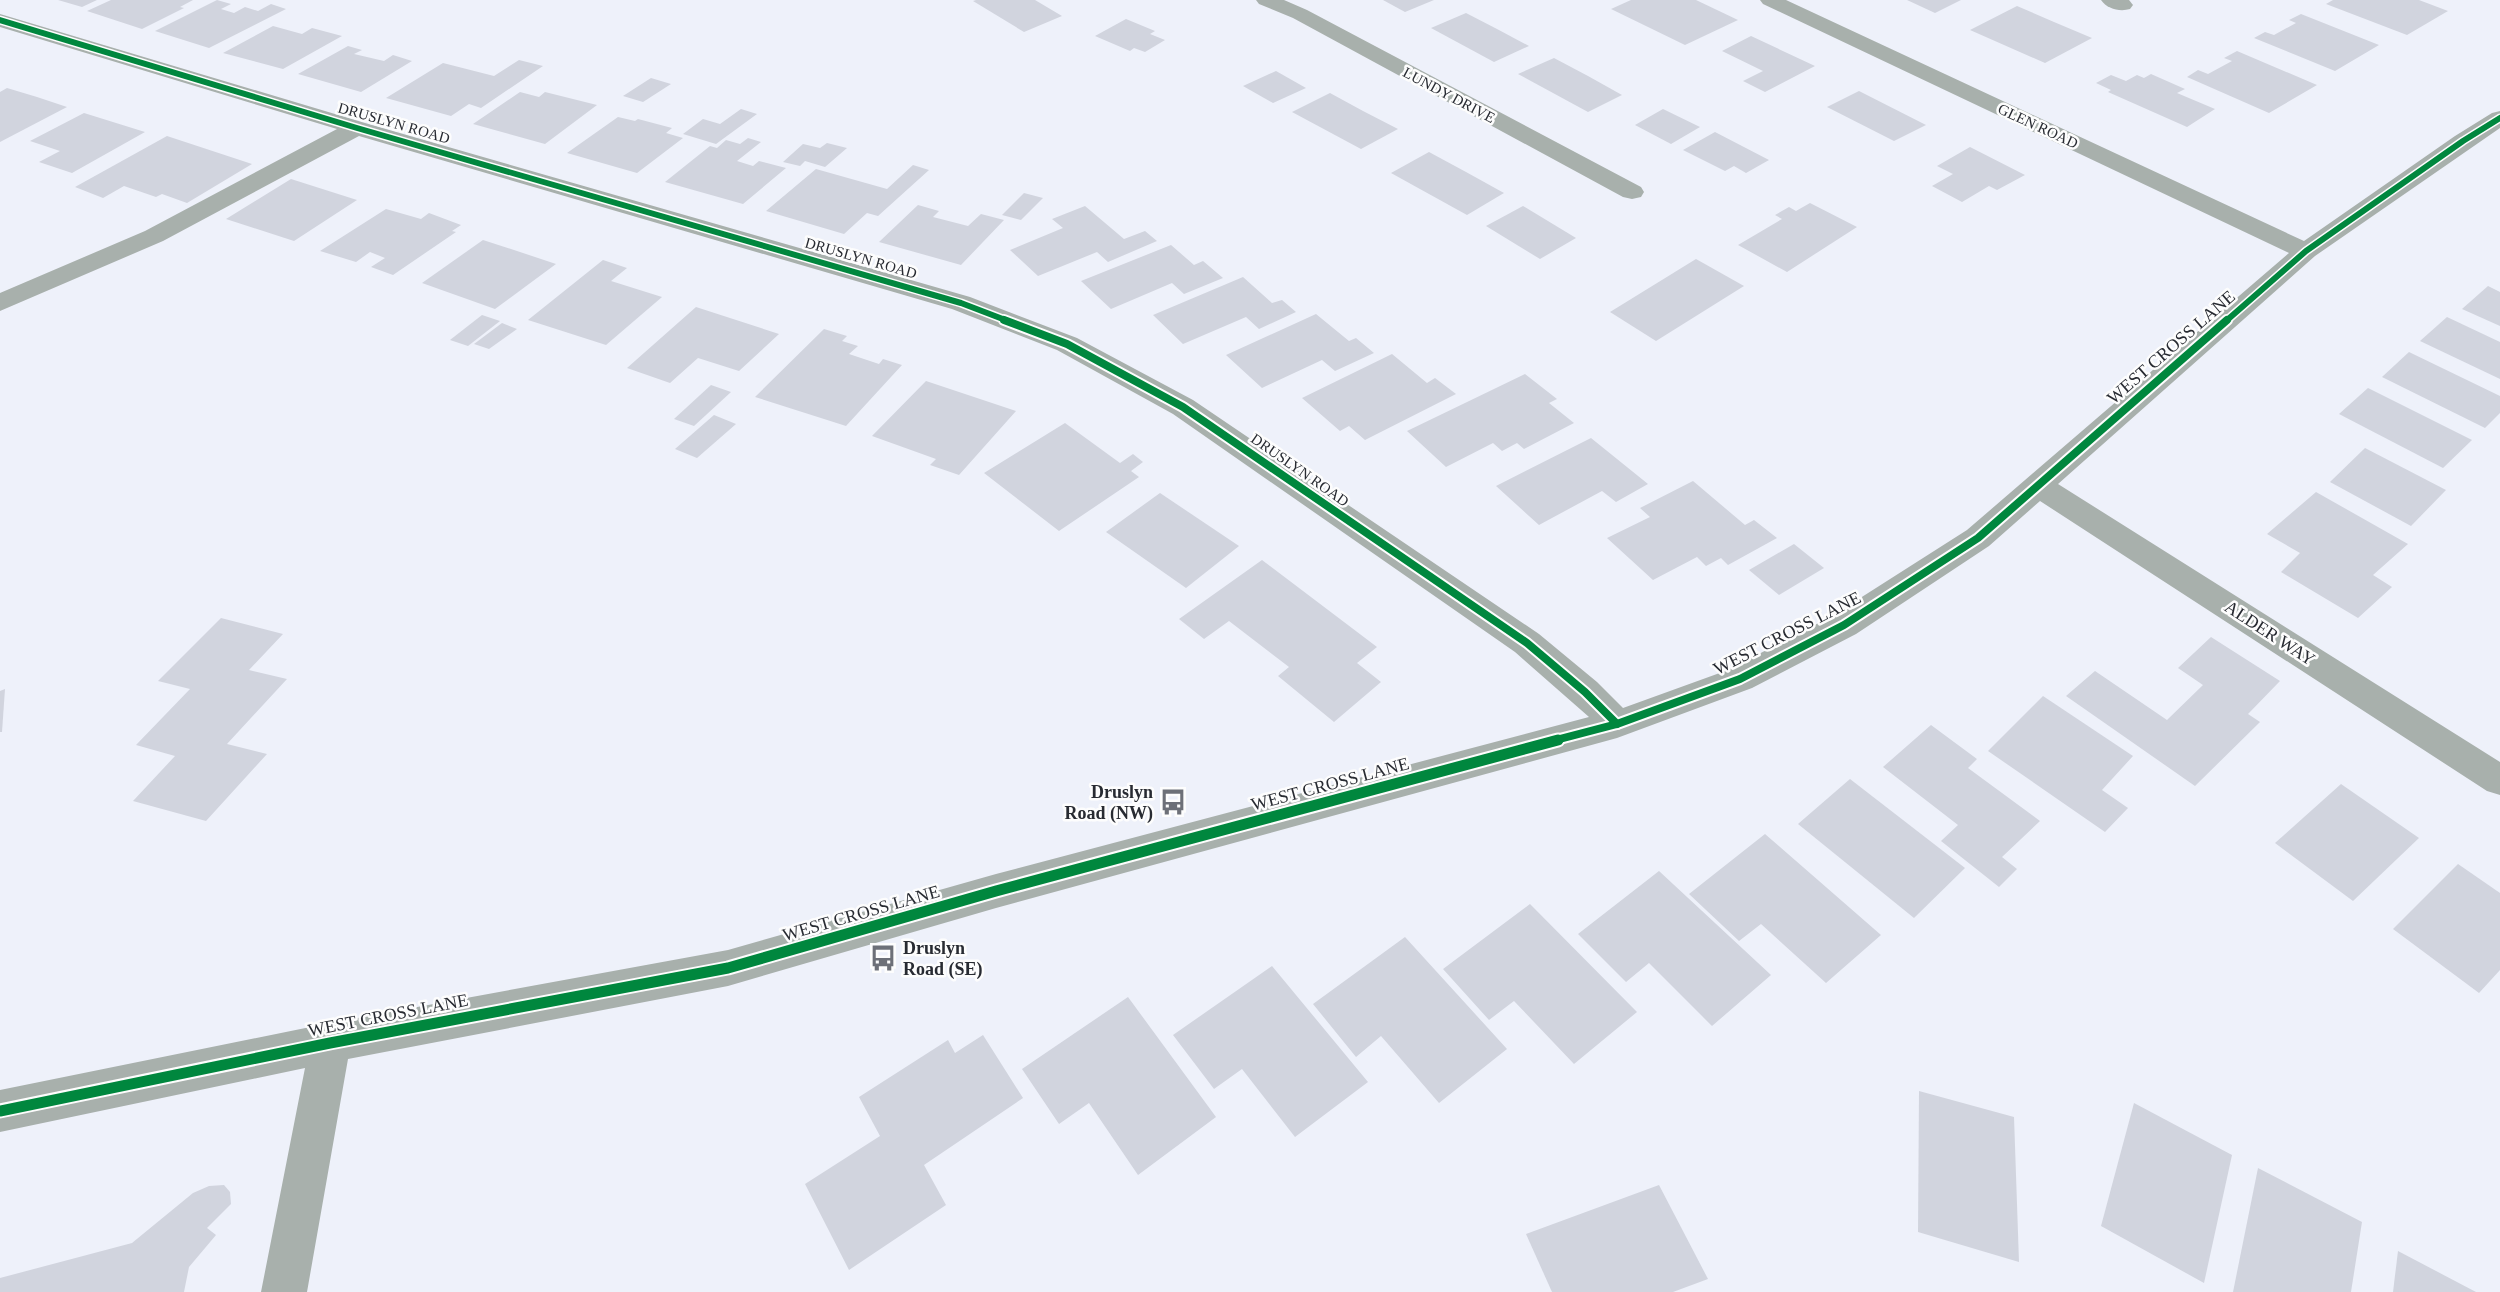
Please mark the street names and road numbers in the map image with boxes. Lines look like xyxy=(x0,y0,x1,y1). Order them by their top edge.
street label: LUNDY DRIVE xyxy=(1400,64,1498,126)
street label: DRUSLYN ROAD xyxy=(336,99,452,147)
street label: GLEN ROAD xyxy=(1996,101,2081,152)
street label: DRUSLYN ROAD xyxy=(803,234,919,282)
street label: WEST CROSS LANE xyxy=(2103,286,2239,408)
street label: DRUSLYN ROAD xyxy=(1248,430,1352,510)
street label: WEST CROSS LANE xyxy=(1710,587,1864,679)
street label: ALDER WAY xyxy=(2221,596,2319,670)
street label: WEST CROSS LANE xyxy=(1249,753,1411,815)
street label: WEST CROSS LANE xyxy=(780,881,942,945)
street label: WEST CROSS LANE xyxy=(306,990,470,1040)

